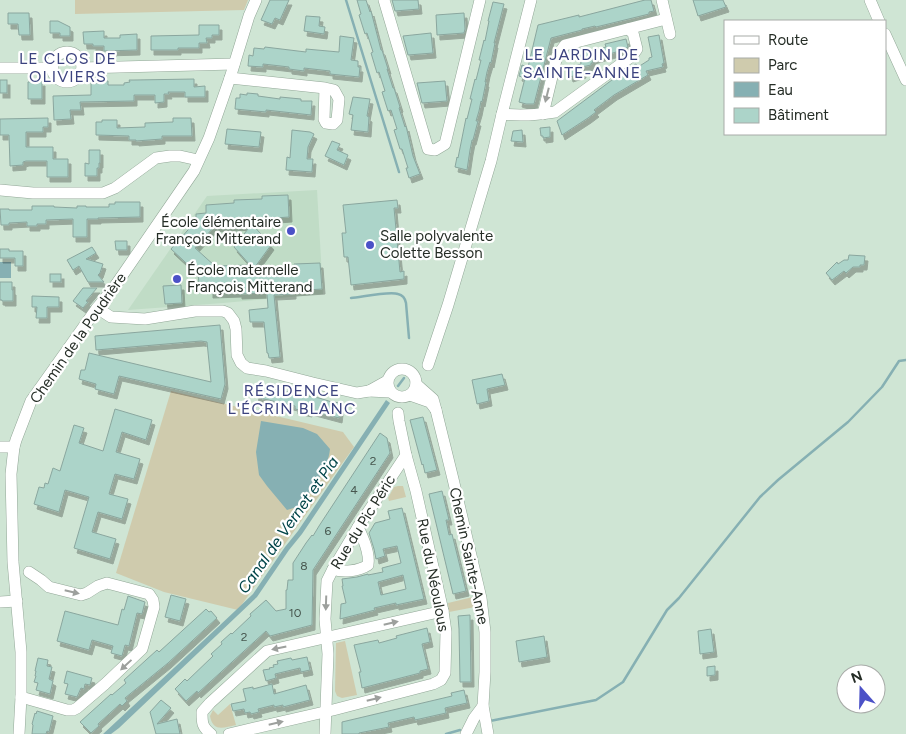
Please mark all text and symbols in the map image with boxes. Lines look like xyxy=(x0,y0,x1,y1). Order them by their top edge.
legend xyxy=(724,20,886,135)
text: Route xyxy=(768,31,808,49)
district label: LE JARDIN DE SAINTE-ANNE xyxy=(523,45,641,82)
district label: LE CLOS DE OLIVIERS xyxy=(19,49,117,86)
text: Parc xyxy=(768,56,797,74)
text: Eau xyxy=(768,81,793,99)
one-way arrow xyxy=(543,87,551,102)
text: Bâtiment xyxy=(768,106,829,124)
place label: École élémentaire François Mitterand xyxy=(155,213,281,248)
marker: École élémentaire François Mitterand xyxy=(285,225,297,237)
place label: Salle polyvalente Colette Besson xyxy=(380,227,493,262)
marker: Salle polyvalente Colette Besson xyxy=(364,239,376,251)
place label: École maternelle François Mitterand xyxy=(187,261,313,296)
street label: Chemin de la Poudrière xyxy=(26,269,130,407)
marker: École maternelle François Mitterand xyxy=(171,273,183,285)
district label: RÉSIDENCE L'ÉCRIN BLANC xyxy=(227,381,357,418)
water label: Canal de Vernet et Pia xyxy=(234,453,342,597)
house number: 2 xyxy=(370,454,376,468)
street label: Rue du Pic Péric xyxy=(327,471,399,573)
house number: 4 xyxy=(350,483,358,497)
street label: Chemin Sainte-Anne xyxy=(446,486,492,626)
street label: Rue du Néoulous xyxy=(413,517,453,633)
house number: 6 xyxy=(325,524,332,538)
house number: 8 xyxy=(300,559,308,573)
one-way arrow xyxy=(64,588,79,596)
one-way arrow xyxy=(322,596,330,612)
house number: 10 xyxy=(289,606,302,620)
one-way arrow xyxy=(384,619,399,627)
house number: 2 xyxy=(241,630,247,644)
one-way arrow xyxy=(271,645,287,653)
one-way arrow xyxy=(120,659,132,671)
north arrow xyxy=(836,664,886,714)
text: N xyxy=(849,667,865,687)
one-way arrow xyxy=(366,695,381,703)
one-way arrow xyxy=(269,719,284,727)

